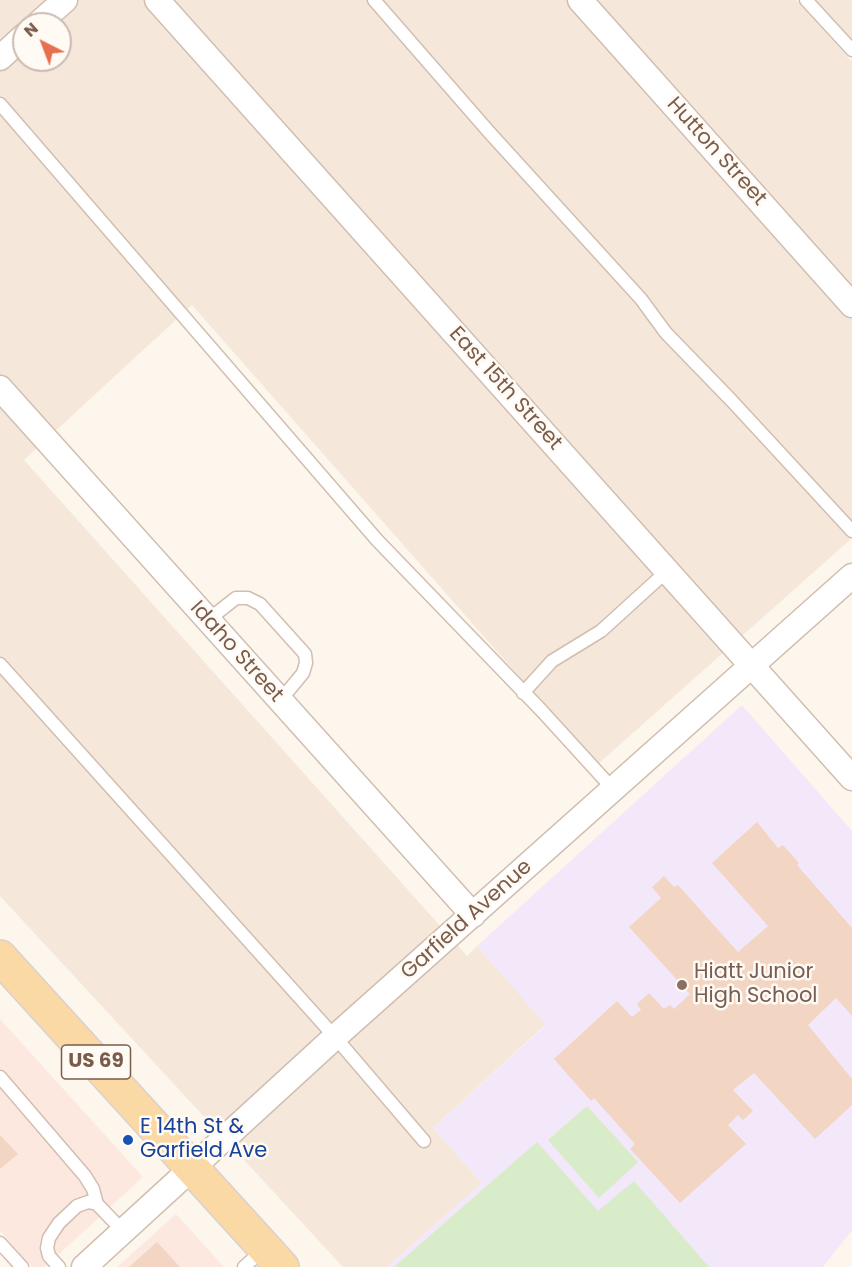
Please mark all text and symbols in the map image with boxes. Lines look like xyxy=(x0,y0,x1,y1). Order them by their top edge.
north arrow xyxy=(12,12,72,72)
text: N xyxy=(19,17,43,42)
street label: Hutton Street xyxy=(661,93,771,211)
street label: East 15th Street xyxy=(443,322,567,456)
street label: Idaho Street xyxy=(184,596,288,708)
street label: Garfield Avenue xyxy=(396,855,538,985)
place label: Hiatt Junior High School xyxy=(694,960,818,1010)
marker: Hiatt Junior High School xyxy=(675,978,689,992)
road number: US 69 xyxy=(62,1045,130,1079)
place label: E 14th St & Garfield Ave xyxy=(140,1115,267,1165)
marker: E 14th St & Garfield Ave xyxy=(121,1133,135,1147)

